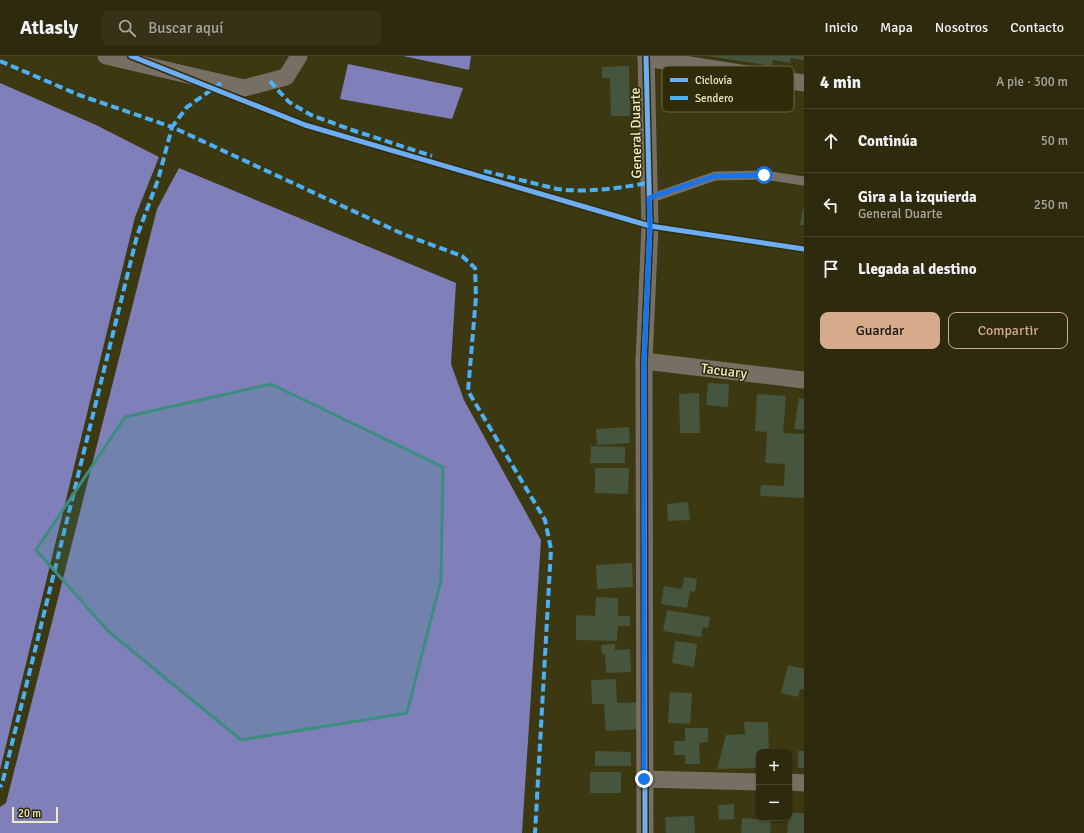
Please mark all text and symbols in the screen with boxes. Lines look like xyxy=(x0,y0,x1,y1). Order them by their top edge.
search box xyxy=(102,10,382,46)
text: Atlasly xyxy=(20,16,78,40)
icon: search xyxy=(116,17,138,39)
text: Buscar aquí xyxy=(148,19,223,37)
text: Inicio xyxy=(825,19,858,36)
text: Mapa xyxy=(880,19,913,36)
text: Nosotros xyxy=(935,19,988,36)
text: Contacto xyxy=(1010,19,1064,36)
legend xyxy=(662,66,794,112)
text: 4 min xyxy=(820,72,861,93)
text: Ciclovía xyxy=(695,74,733,87)
text: A pie · 300 m xyxy=(996,74,1068,90)
street label: General Duarte xyxy=(627,87,645,179)
text: Sendero xyxy=(695,92,734,105)
icon: ahead xyxy=(820,130,842,152)
text: Continúa xyxy=(858,132,917,150)
text: 50 m xyxy=(1041,133,1068,149)
route start xyxy=(755,166,773,184)
text: Gira a la izquierda xyxy=(858,188,977,206)
icon: left xyxy=(820,194,842,216)
text: 250 m xyxy=(1034,197,1068,213)
text: General Duarte xyxy=(858,206,943,222)
icon: arrive xyxy=(820,258,842,280)
text: Llegada al destino xyxy=(858,260,977,278)
button: Guardar xyxy=(820,312,940,349)
button: Compartir xyxy=(948,312,1068,349)
street label: Tacuary xyxy=(700,360,748,382)
map controls xyxy=(756,749,792,821)
button: + xyxy=(756,749,792,785)
route end xyxy=(635,770,653,788)
button: − xyxy=(756,785,792,821)
scale bar xyxy=(12,805,58,824)
text: 20 m xyxy=(18,807,41,820)

